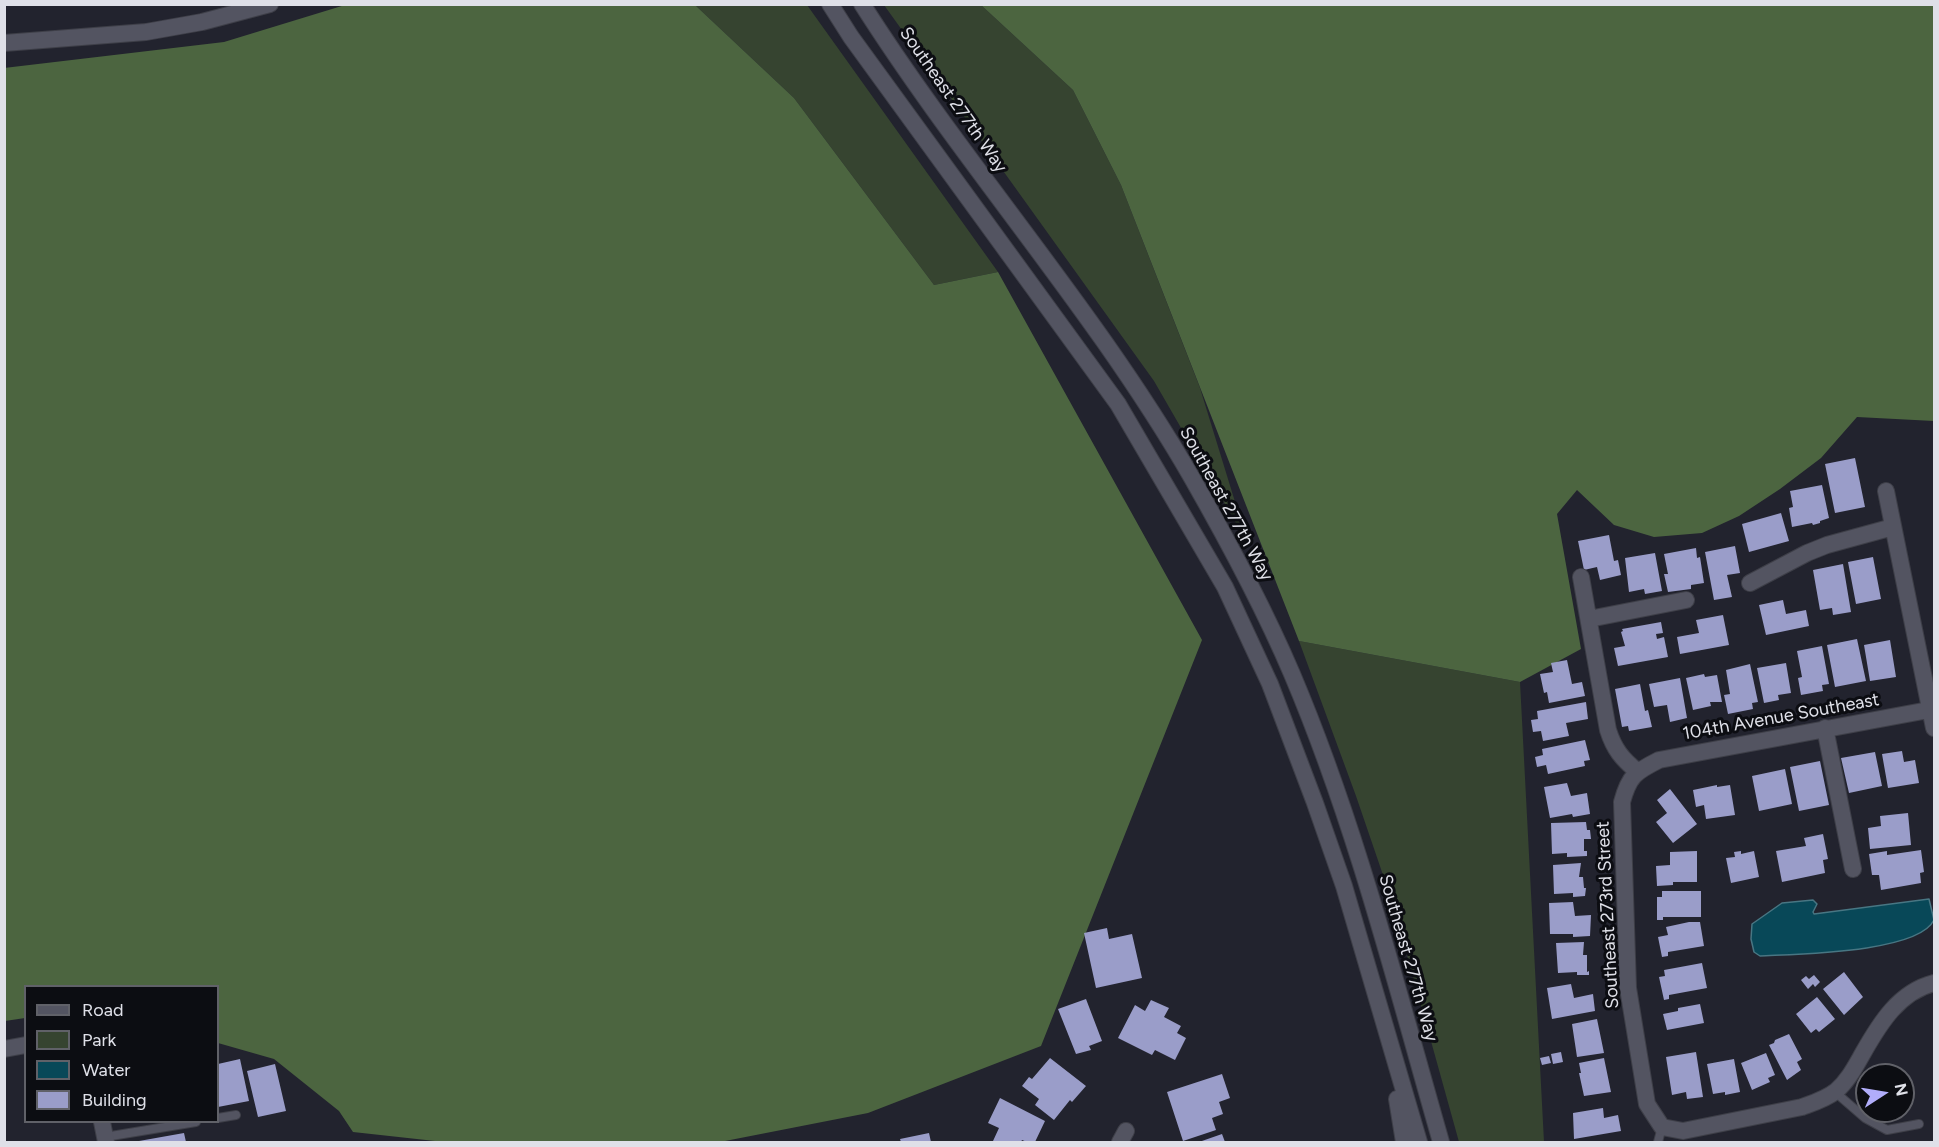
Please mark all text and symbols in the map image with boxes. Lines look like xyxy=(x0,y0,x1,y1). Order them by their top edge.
street label: Southeast 277th Way xyxy=(895,23,1011,177)
street label: Southeast 277th Way xyxy=(1175,423,1277,585)
street label: 104th Avenue Southeast xyxy=(1681,689,1881,745)
street label: Southeast 273rd Street xyxy=(1592,821,1624,1009)
street label: Southeast 277th Way xyxy=(1374,872,1442,1044)
legend xyxy=(24,985,219,1123)
text: Road xyxy=(82,999,123,1021)
text: Park xyxy=(82,1029,116,1051)
text: Water xyxy=(82,1059,130,1081)
north arrow xyxy=(1855,1063,1915,1123)
text: N xyxy=(1891,1082,1912,1098)
text: Building xyxy=(82,1089,147,1111)

